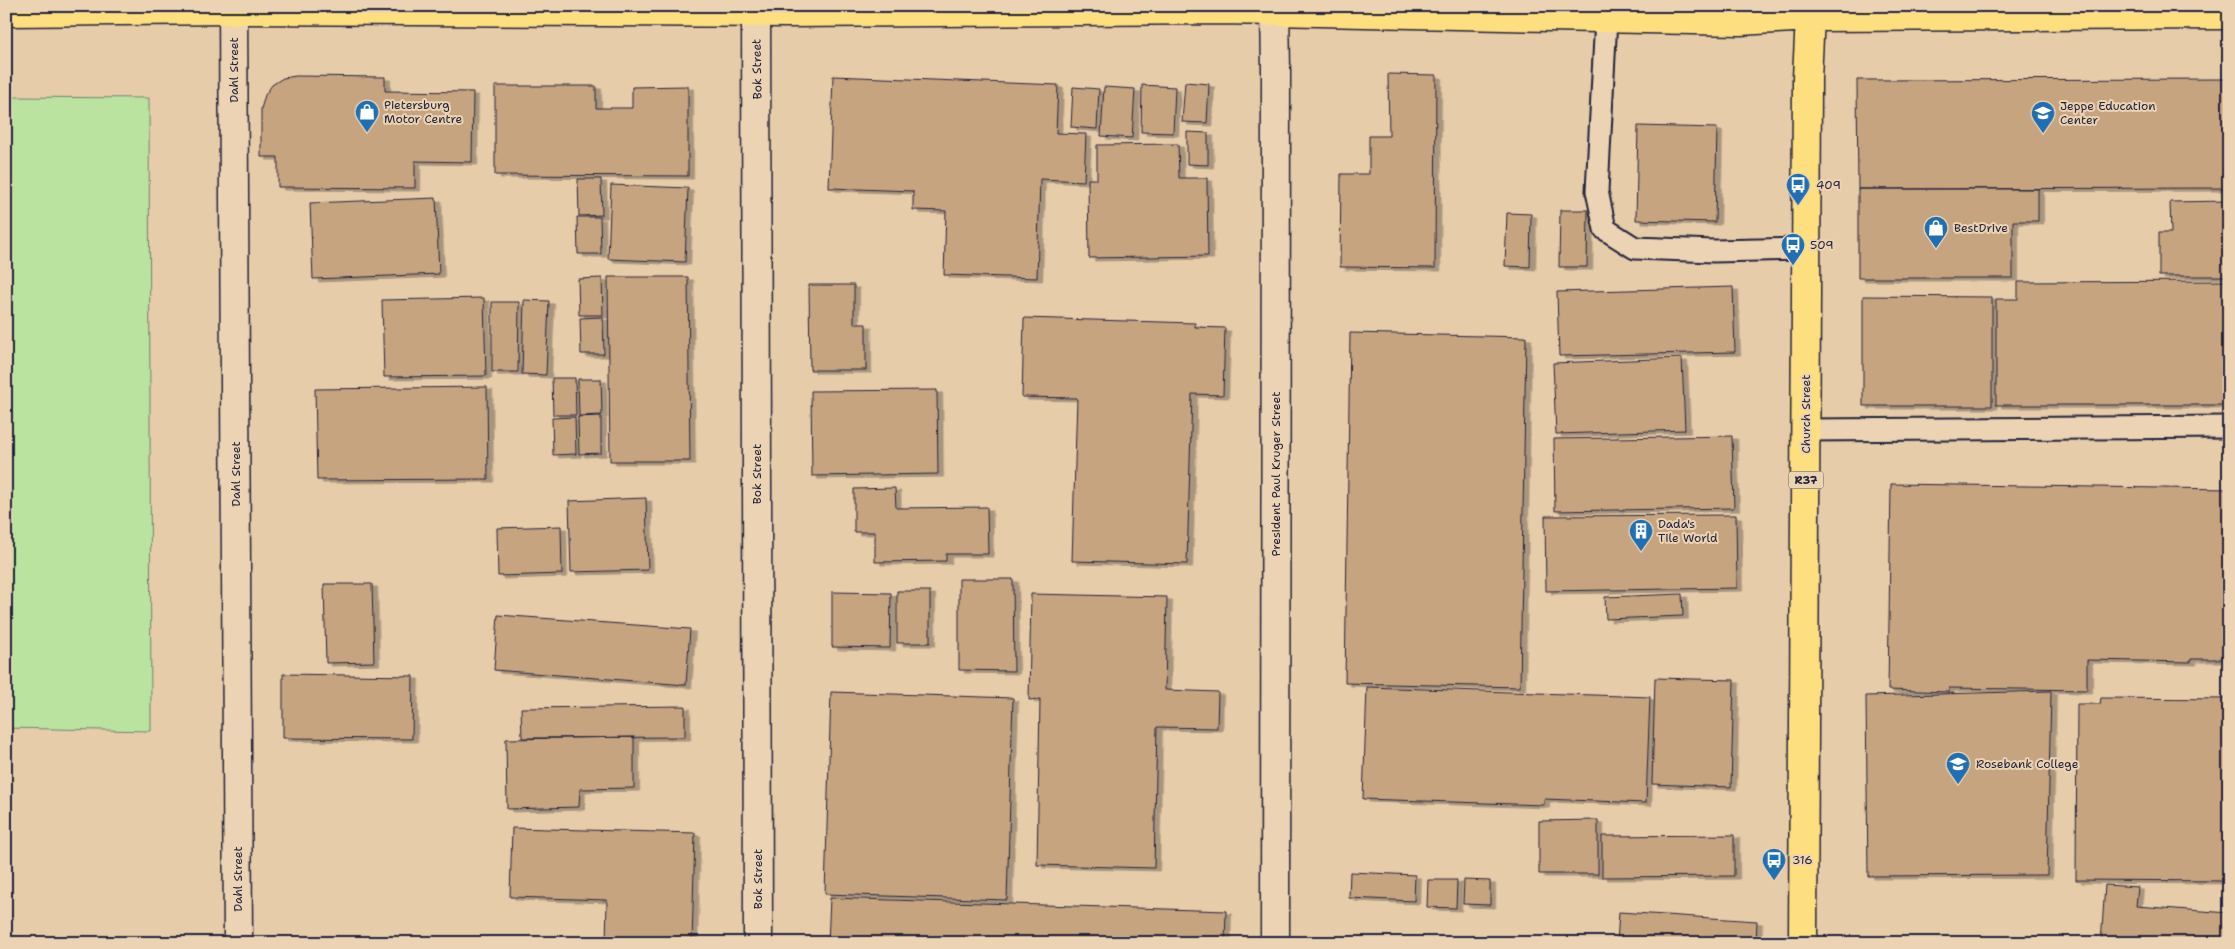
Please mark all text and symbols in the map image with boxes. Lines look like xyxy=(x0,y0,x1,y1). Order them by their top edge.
street label: Dahl Street xyxy=(226,37,242,103)
street label: Bok Street xyxy=(748,39,766,99)
place label: Pietersburg Motor Centre xyxy=(384,97,463,127)
place label: Jeppe Education Center xyxy=(2060,98,2156,128)
shop icon: Pietersburg Motor Centre xyxy=(354,99,380,133)
school or university icon: Jeppe Education Center xyxy=(2030,100,2056,134)
bus stop icon: 409 xyxy=(1785,172,1811,206)
place label: 409 xyxy=(1816,177,1841,193)
shop icon: BestDrive xyxy=(1923,215,1949,249)
place label: BestDrive xyxy=(1954,220,2008,236)
bus stop icon: 509 xyxy=(1780,232,1806,266)
place label: 509 xyxy=(1810,237,1834,253)
street label: Church Street xyxy=(1798,374,1814,454)
street label: President Paul Kruger Street xyxy=(1268,392,1284,556)
street label: Dahl Street xyxy=(228,441,244,507)
street label: Bok Street xyxy=(749,444,765,504)
road number: R37 xyxy=(1788,472,1824,488)
place label: Dada's Tile World xyxy=(1658,516,1718,546)
building icon: Dada's Tile World xyxy=(1628,518,1654,552)
school or university icon: Rosebank College xyxy=(1945,751,1971,785)
place label: Rosebank College xyxy=(1976,756,2079,772)
street label: Dahl Street xyxy=(230,846,246,912)
bus stop icon: 316 xyxy=(1761,847,1787,881)
street label: Bok Street xyxy=(750,849,766,909)
place label: 316 xyxy=(1792,852,1813,868)

